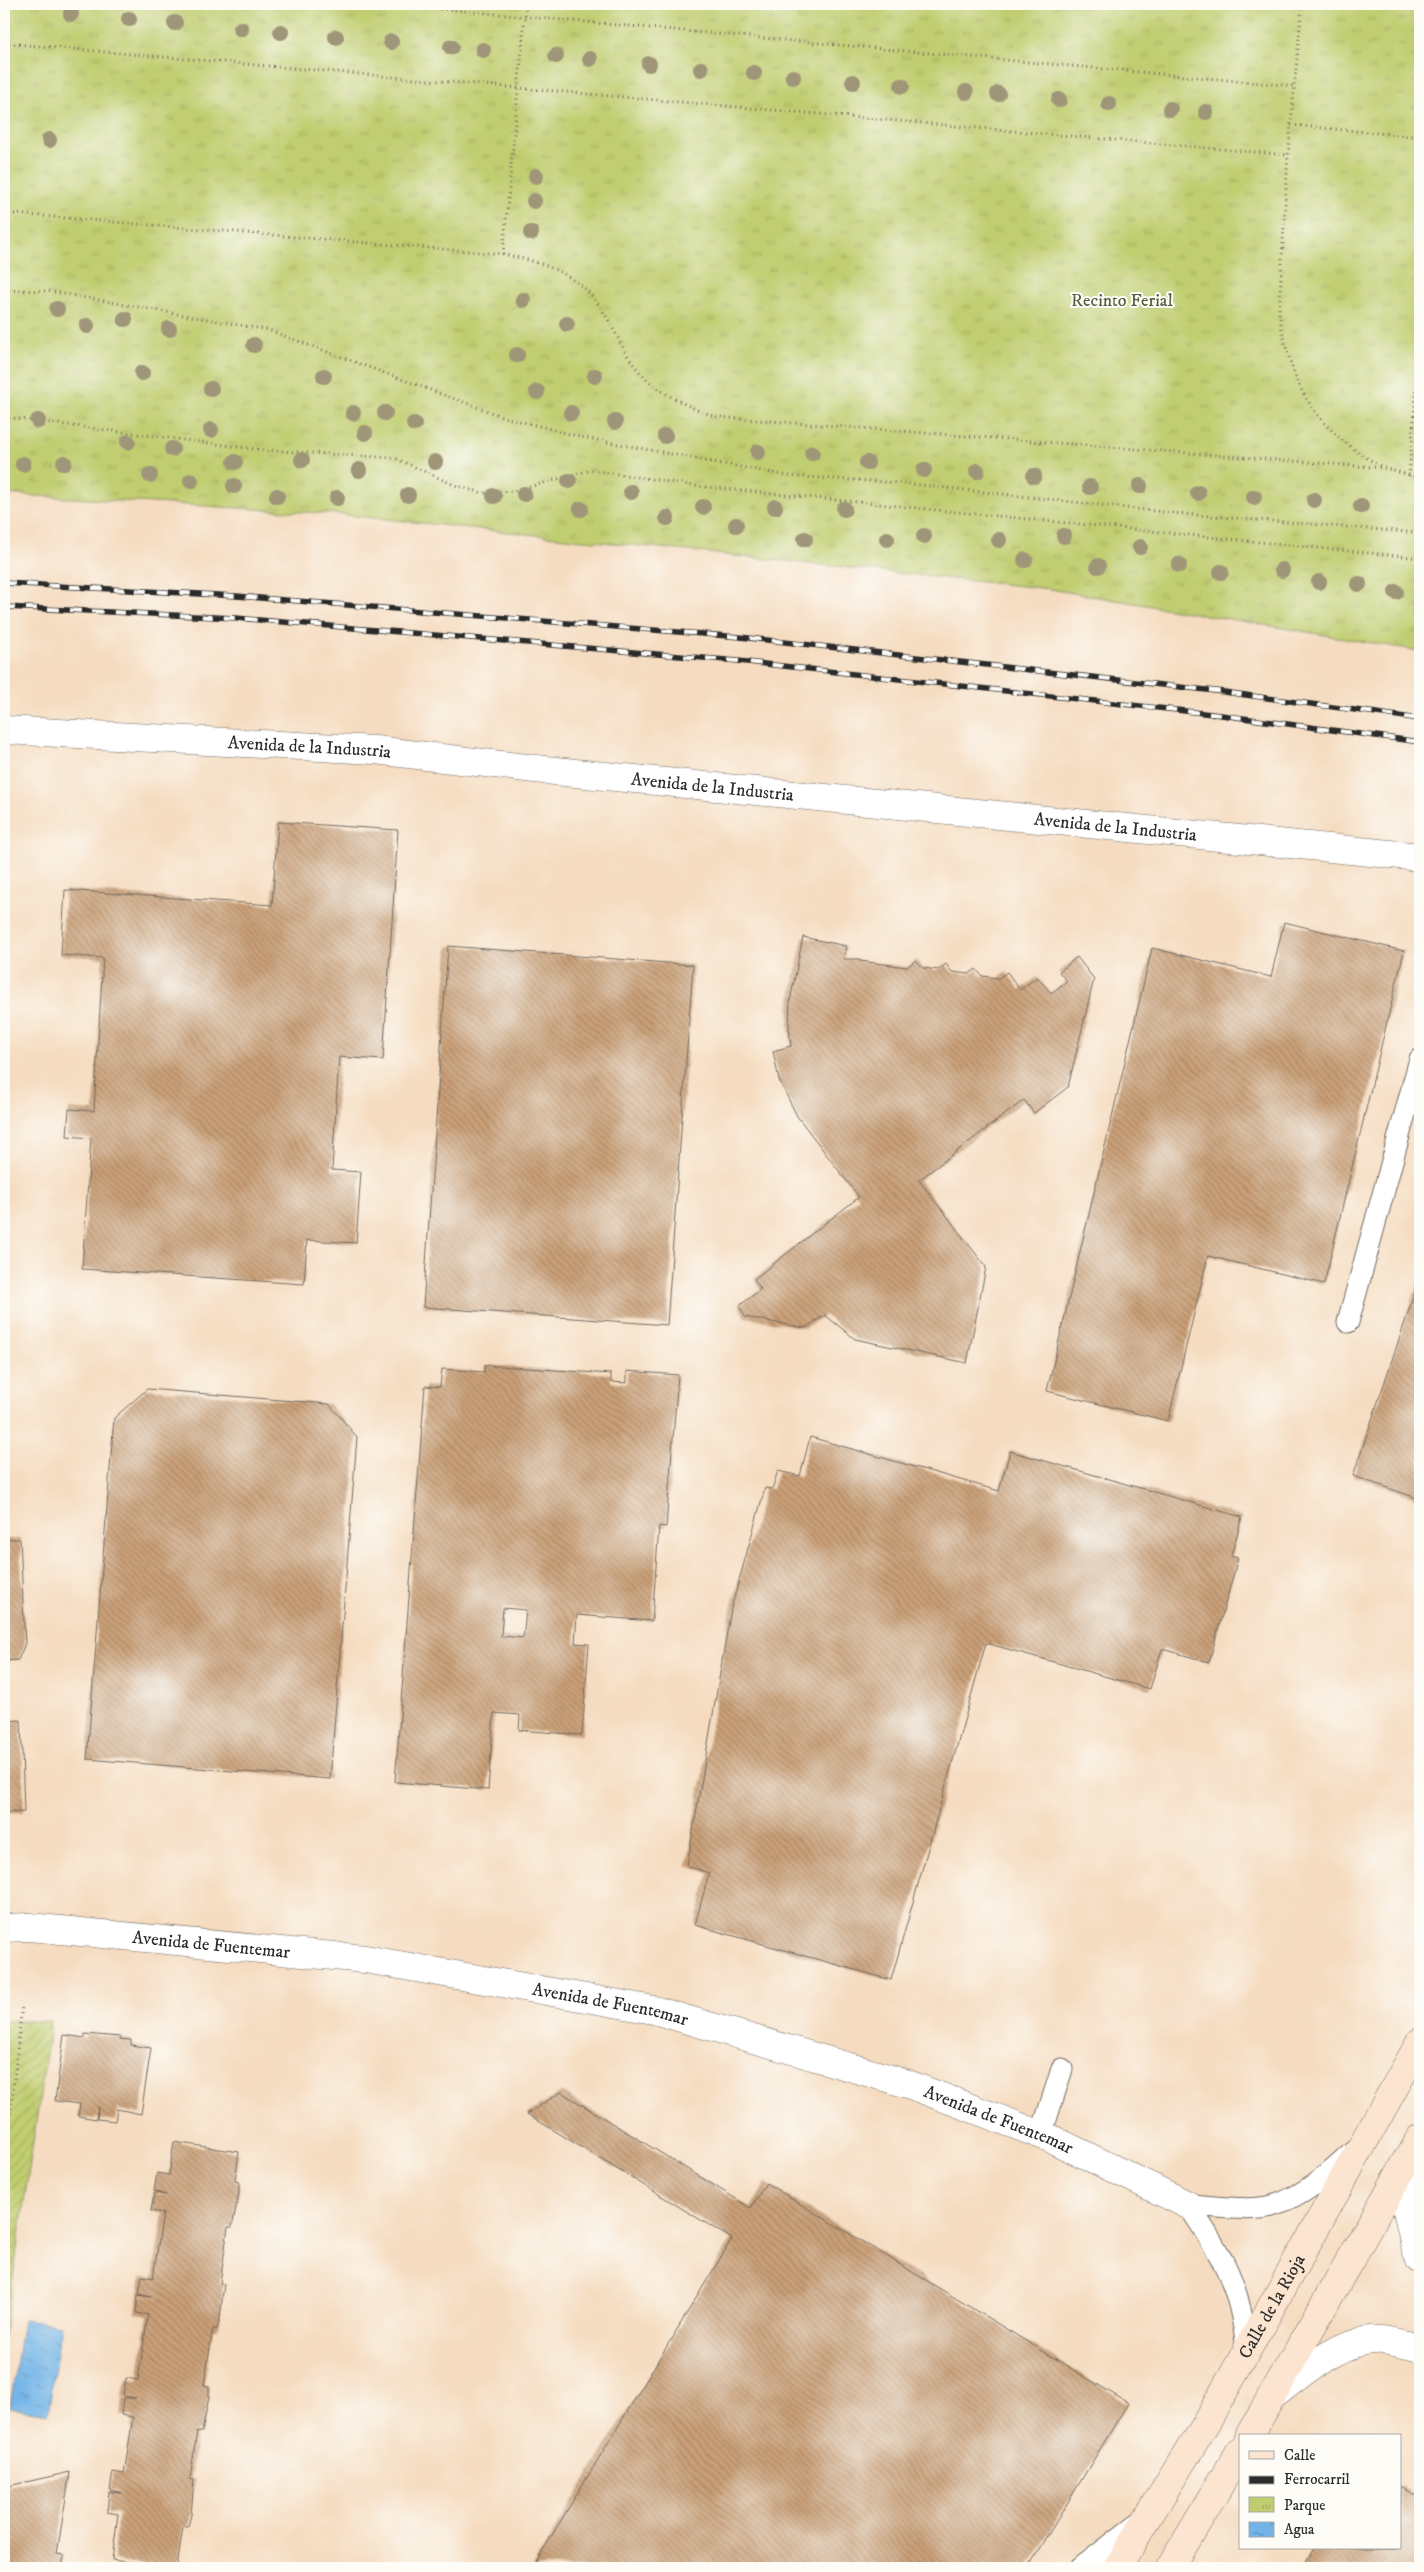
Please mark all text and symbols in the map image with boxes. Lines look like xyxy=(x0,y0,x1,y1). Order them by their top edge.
park label: Recinto Ferial xyxy=(1071,290,1174,312)
street label: Avenida de la Industria xyxy=(227,732,393,764)
street label: Avenida de la Industria xyxy=(630,769,795,807)
street label: Avenida de la Industria xyxy=(1033,809,1198,847)
street label: Avenida de Fuentemar xyxy=(131,1927,291,1964)
street label: Avenida de Fuentemar xyxy=(531,1979,691,2031)
street label: Avenida de Fuentemar xyxy=(921,2081,1077,2160)
street label: Calle de la Rioja xyxy=(1234,2250,1311,2363)
legend xyxy=(1239,2434,1402,2550)
text: Calle xyxy=(1284,2446,1316,2465)
text: Ferrocarril xyxy=(1284,2470,1350,2489)
text: Parque xyxy=(1284,2496,1325,2515)
text: Agua xyxy=(1284,2520,1315,2539)

